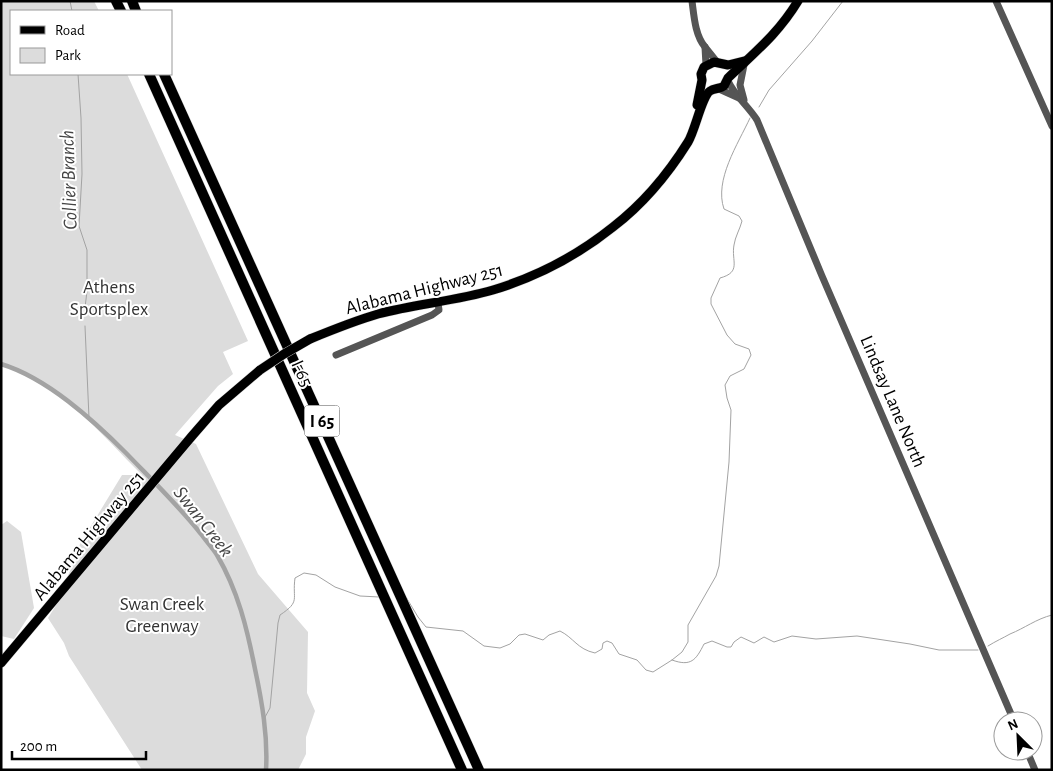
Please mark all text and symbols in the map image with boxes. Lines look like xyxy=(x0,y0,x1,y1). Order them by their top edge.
legend xyxy=(10,10,172,75)
text: Road xyxy=(55,23,85,38)
text: Park xyxy=(55,48,81,63)
water label: Collier Branch xyxy=(57,130,81,230)
street label: Alabama Highway 251 xyxy=(344,261,505,318)
park label: Athens Sportsplex xyxy=(70,278,148,319)
street label: Lindsay Lane North xyxy=(856,333,929,470)
street label: I-65 xyxy=(287,357,316,390)
road number: I 65 xyxy=(304,406,340,436)
street label: Alabama Highway 251 xyxy=(30,468,148,604)
water label: Swan Creek xyxy=(170,483,237,561)
park label: Swan Creek Greenway xyxy=(120,595,205,636)
north arrow xyxy=(993,711,1043,761)
text: N xyxy=(1006,717,1020,733)
scale bar xyxy=(12,728,146,760)
text: 200 m xyxy=(20,739,57,754)

